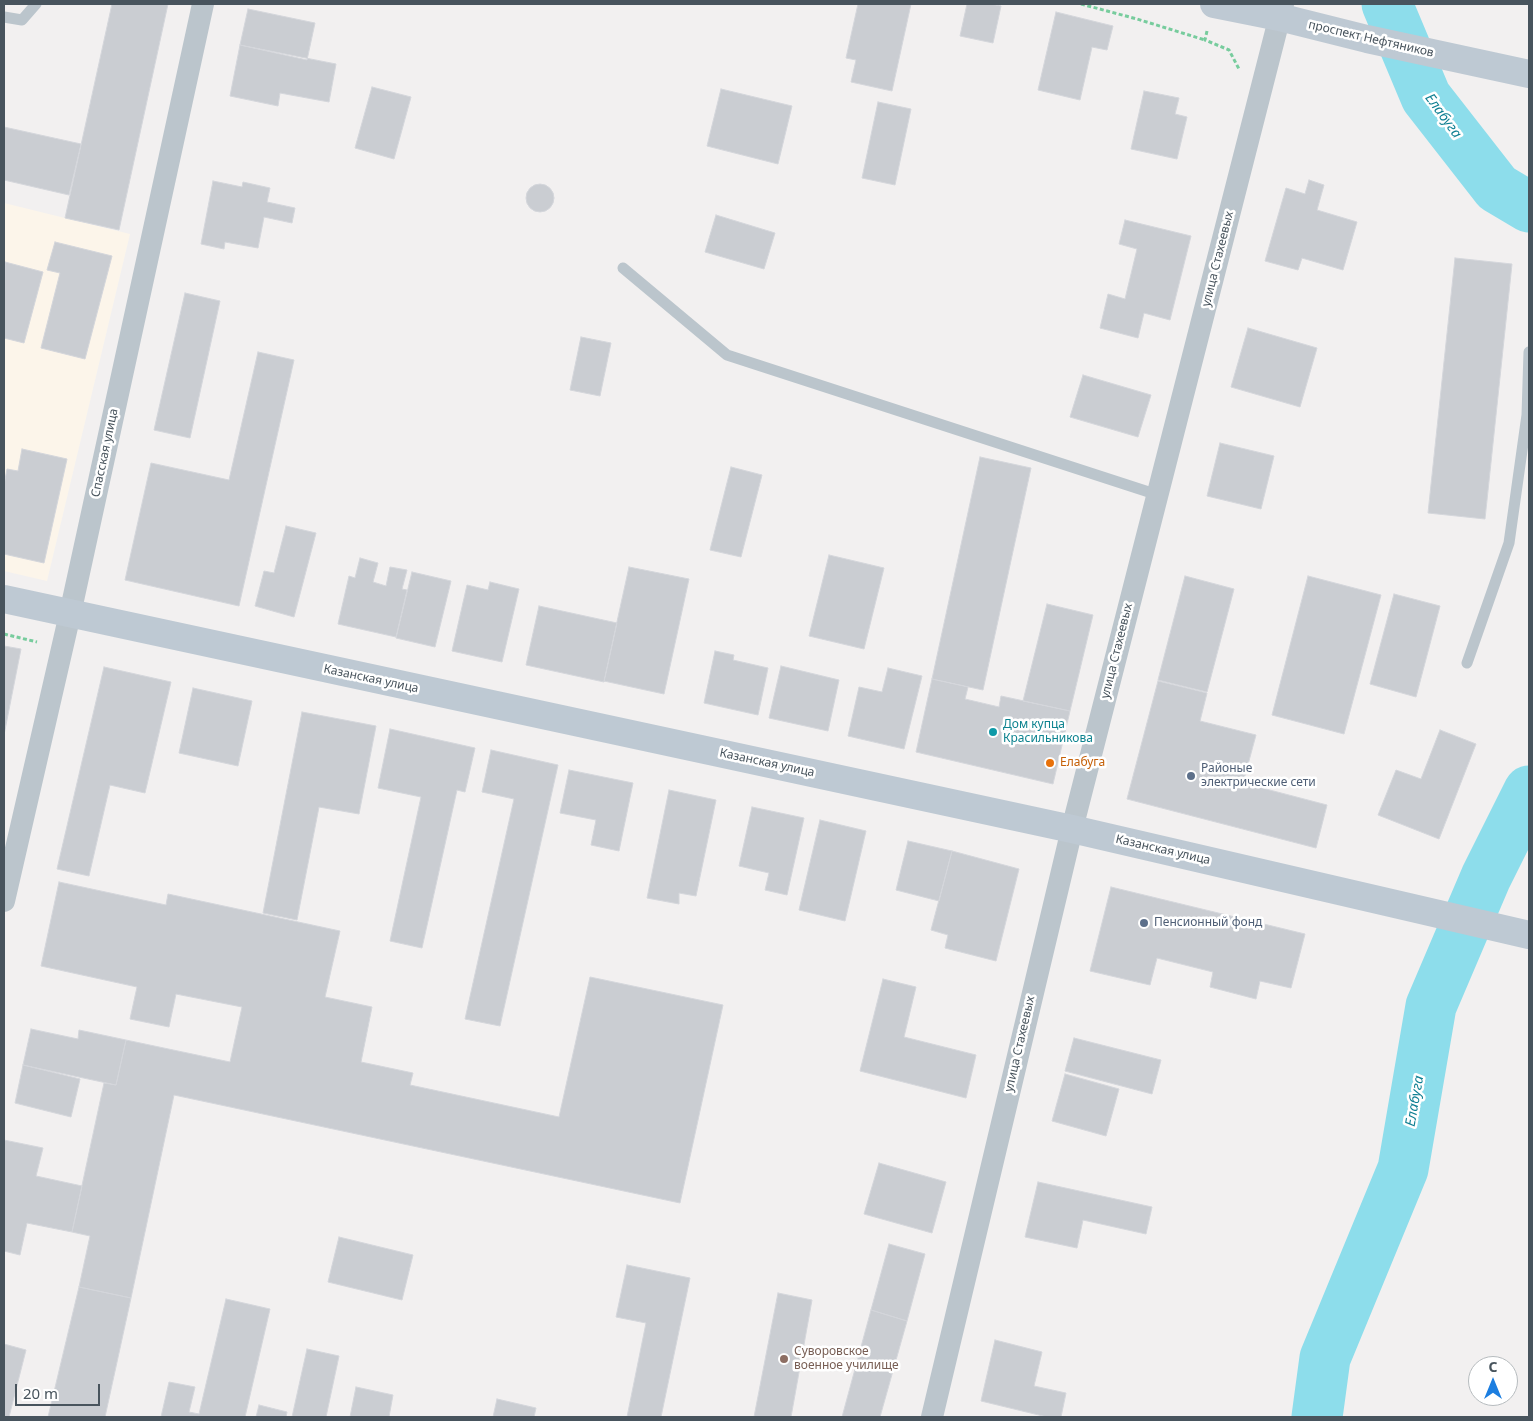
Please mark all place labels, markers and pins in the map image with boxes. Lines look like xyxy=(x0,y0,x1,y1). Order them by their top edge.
place label: Дом купца Красильникова xyxy=(1003,718,1093,746)
marker: Дом купца Красильникова xyxy=(987,726,999,738)
place label: Елабуга xyxy=(1060,756,1105,770)
marker: Елабуга xyxy=(1044,757,1056,769)
place label: Районые электрические сети xyxy=(1201,762,1316,790)
marker: Районые электрические сети xyxy=(1185,770,1197,782)
place label: Пенсионный фонд xyxy=(1154,916,1262,930)
marker: Пенсионный фонд xyxy=(1138,917,1150,929)
place label: Суворовское военное училище xyxy=(794,1345,899,1373)
marker: Суворовское военное училище xyxy=(778,1353,790,1365)

